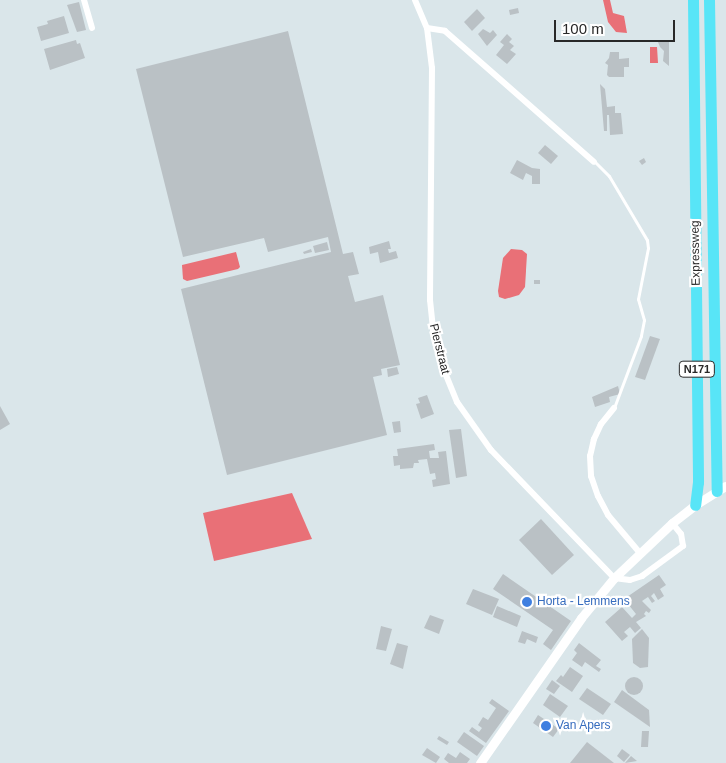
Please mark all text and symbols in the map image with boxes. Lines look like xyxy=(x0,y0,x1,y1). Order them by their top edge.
scale bar xyxy=(556,10,677,42)
text: 100 m xyxy=(562,20,604,37)
street label: Expressweg xyxy=(688,220,704,286)
street label: Pierstraat xyxy=(426,322,452,376)
road number: N171 xyxy=(678,360,716,378)
place label: Horta - Lemmens xyxy=(537,595,630,609)
marker: Horta - Lemmens xyxy=(521,596,533,608)
place label: Van Apers xyxy=(556,719,611,733)
marker: Van Apers xyxy=(540,720,552,732)

